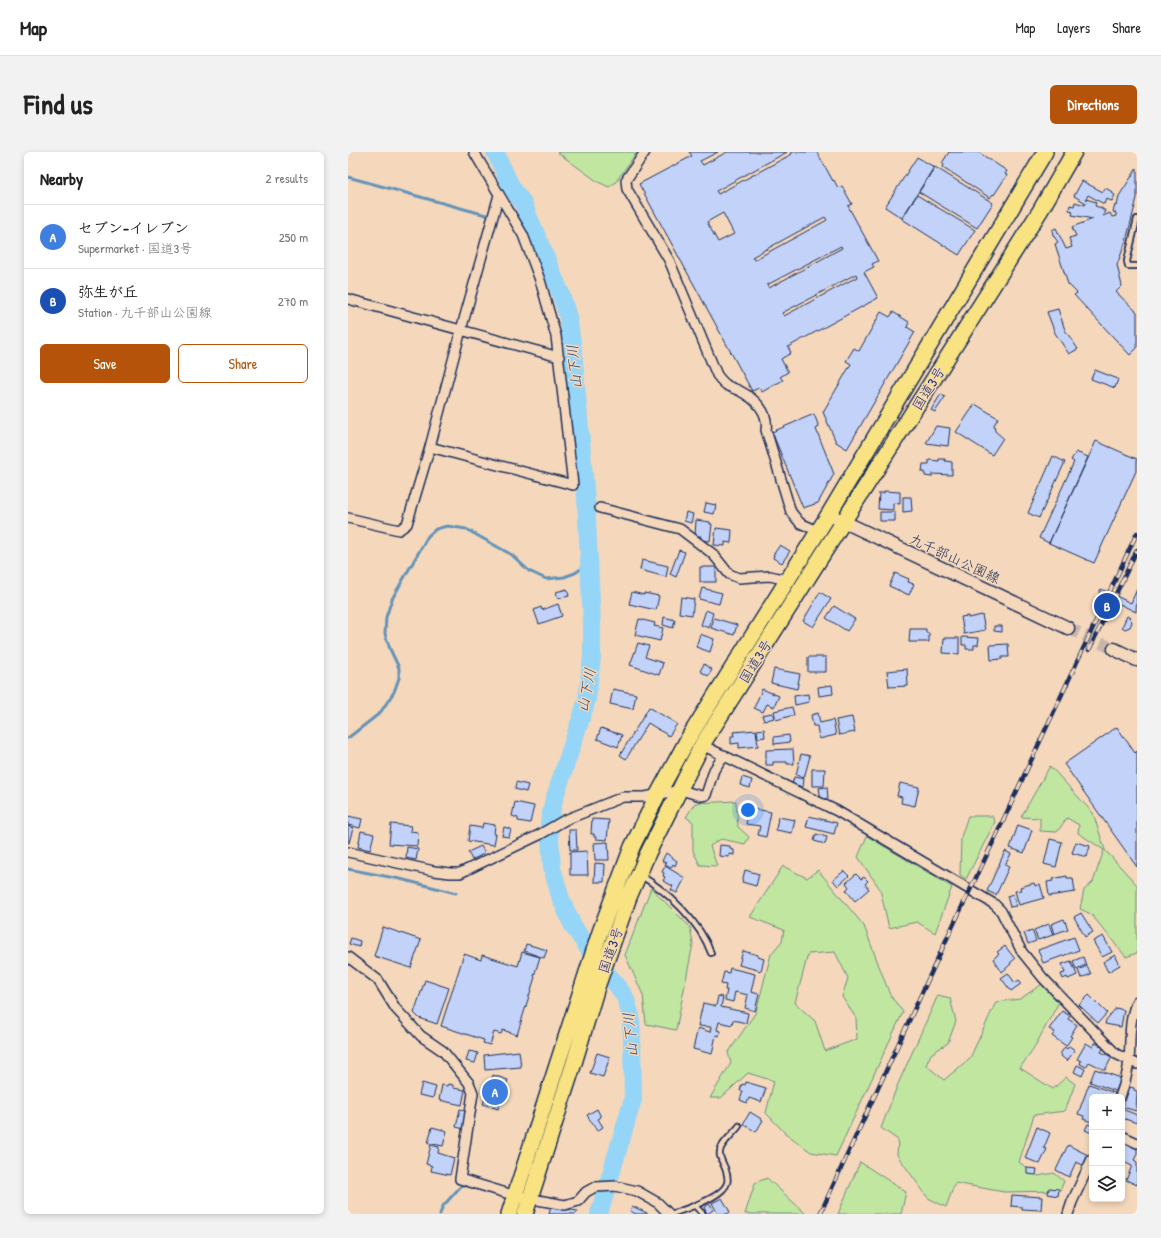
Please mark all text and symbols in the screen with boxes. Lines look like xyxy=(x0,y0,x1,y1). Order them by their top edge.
text: Map xyxy=(20,15,47,41)
text: Map xyxy=(1015,18,1035,37)
text: Layers xyxy=(1057,18,1090,37)
text: Share xyxy=(1112,18,1141,37)
text: Find us xyxy=(24,85,93,123)
button: Directions xyxy=(1050,85,1137,124)
text: Nearby xyxy=(40,167,83,190)
text: 2 results xyxy=(266,169,308,187)
text: セブン-イレブン xyxy=(78,217,189,238)
text: A xyxy=(50,228,56,246)
text: 250 m xyxy=(279,228,308,246)
text: Supermarket · 国道3号 xyxy=(78,239,192,257)
text: 弥生が丘 xyxy=(78,281,138,302)
text: B xyxy=(50,292,56,310)
text: 270 m xyxy=(278,292,308,310)
text: Station · 九千部山公園線 xyxy=(78,303,212,321)
button: Save xyxy=(40,344,170,383)
button: Share xyxy=(178,344,308,383)
water label: 山下川 xyxy=(561,344,587,390)
street label: 国道3号 xyxy=(907,362,949,414)
street label: 九千部山公園線 xyxy=(907,529,1003,587)
pin: B xyxy=(1094,591,1120,621)
street label: 国道3号 xyxy=(734,635,776,687)
water label: 山下川 xyxy=(571,666,601,714)
your location xyxy=(738,800,758,820)
street label: 国道3号 xyxy=(593,924,627,976)
water label: 山下川 xyxy=(618,1012,642,1058)
pin: A xyxy=(482,1077,508,1107)
map controls xyxy=(1089,1094,1125,1202)
button: + xyxy=(1089,1094,1125,1130)
button: − xyxy=(1089,1130,1125,1166)
button: layers xyxy=(1089,1166,1125,1202)

